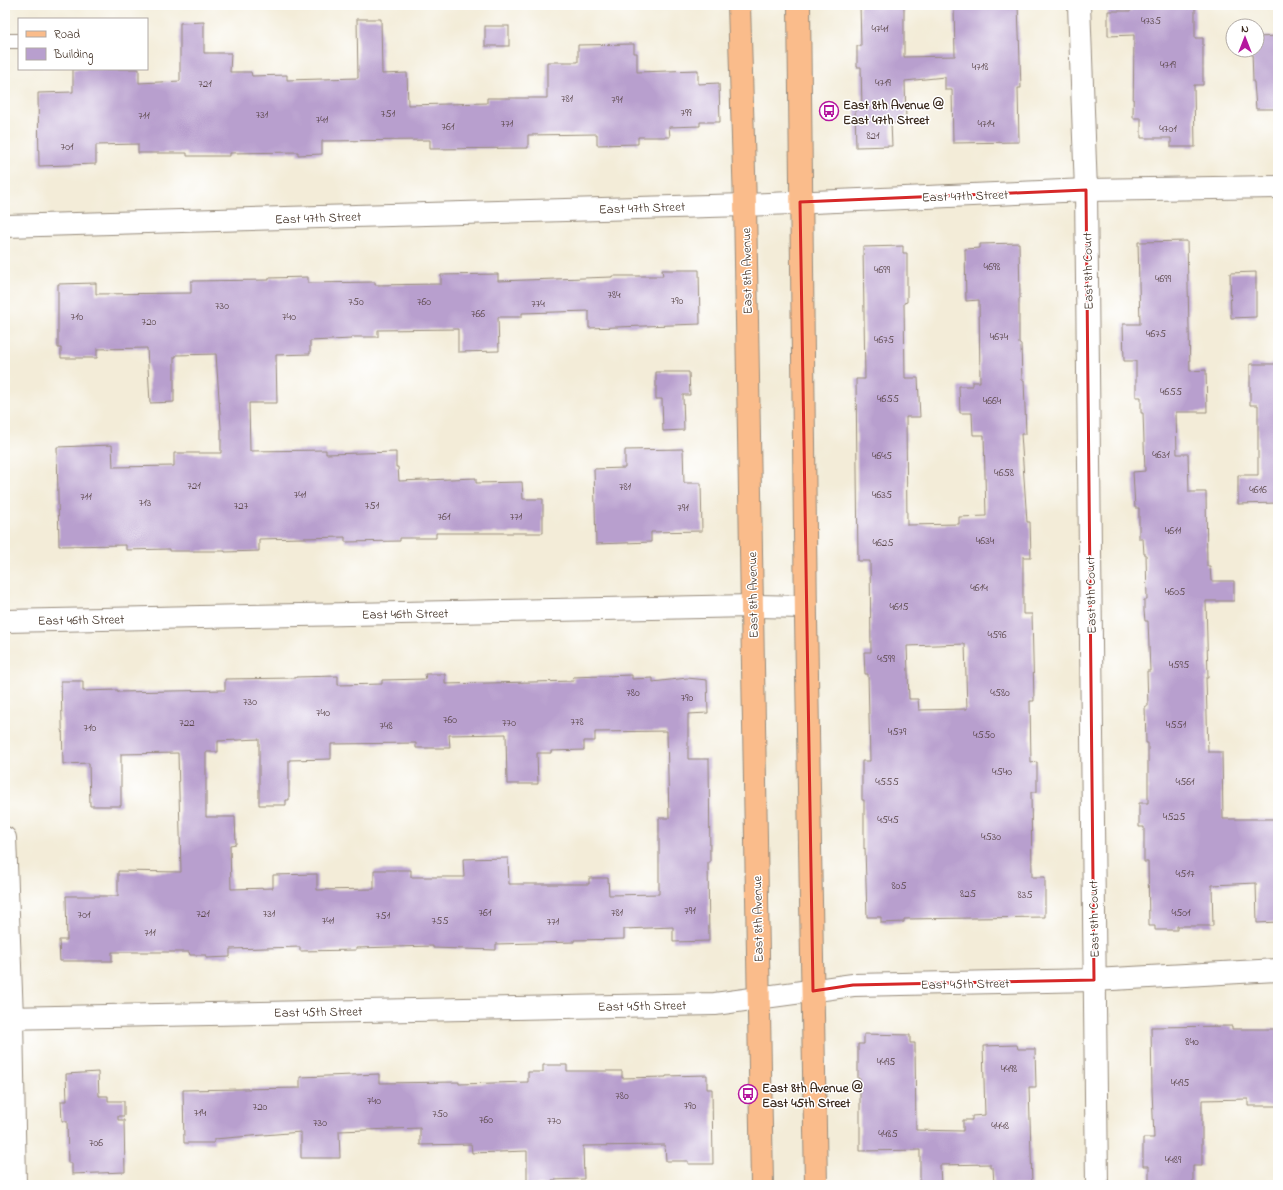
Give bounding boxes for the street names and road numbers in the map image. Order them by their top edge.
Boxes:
street label: East 47th Street [922,185,1009,208]
street label: East 47th Street [599,197,686,220]
street label: East 47th Street [275,207,362,230]
street label: East 8th Avenue [737,227,758,314]
street label: East 8th Court [1078,231,1099,310]
street label: East 8th Avenue [743,551,764,638]
street label: East 8th Court [1081,555,1102,634]
street label: East 46th Street [361,604,449,625]
street label: East 46th Street [37,610,125,631]
street label: East 8th Avenue [748,875,769,962]
street label: East 8th Court [1084,879,1105,958]
street label: East 45th Street [921,974,1010,995]
street label: East 45th Street [598,996,687,1017]
street label: East 45th Street [274,1002,363,1023]

